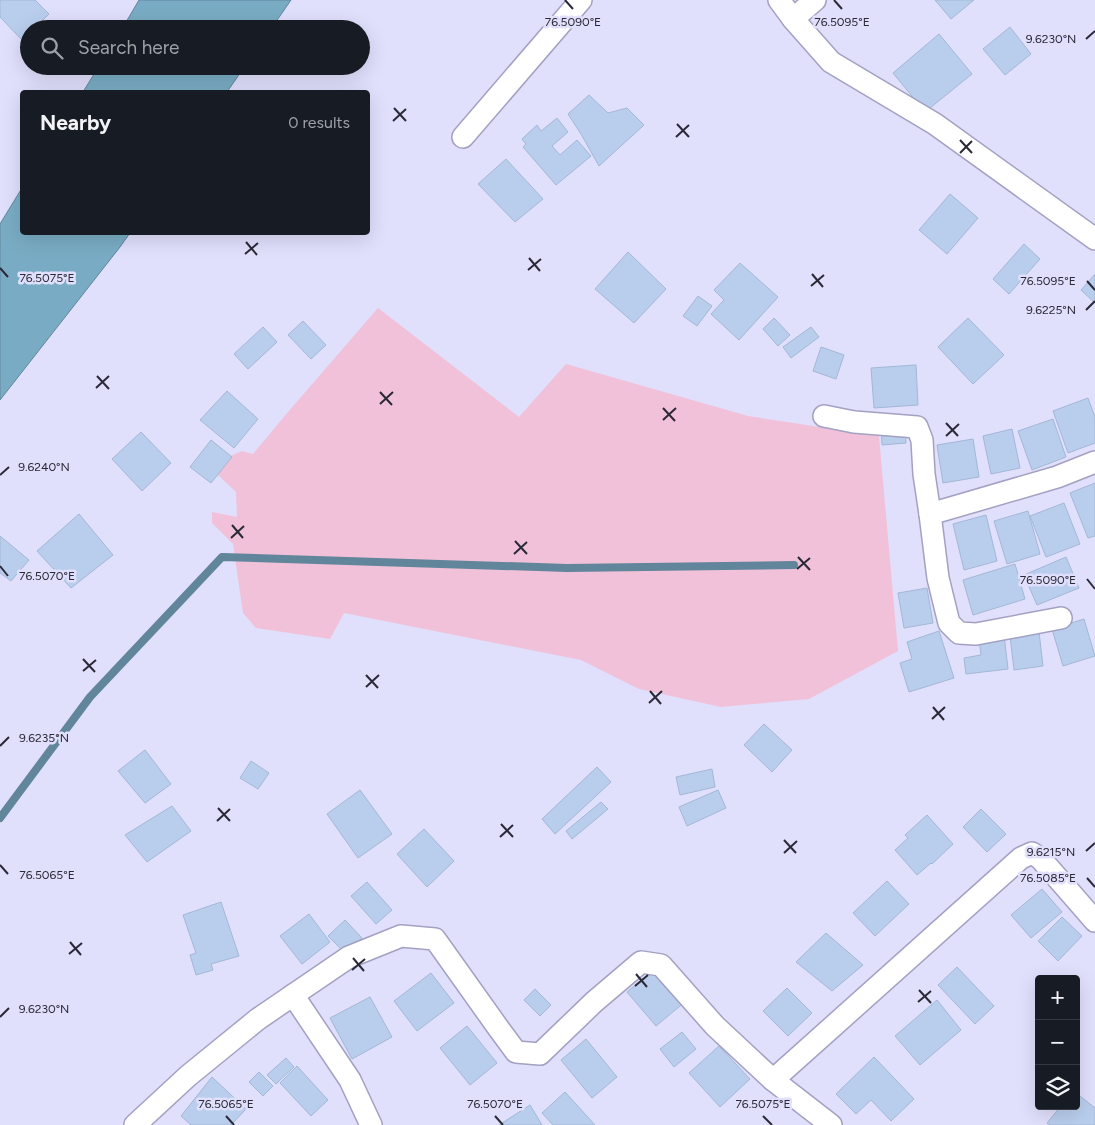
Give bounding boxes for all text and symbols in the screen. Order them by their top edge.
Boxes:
text: 76.5090°E [545,15,601,29]
text: 76.5095°E [814,15,870,29]
search box [20,20,370,75]
text: 9.6230°N [1026,32,1076,46]
icon: search [38,34,66,62]
text: Search here [78,36,180,59]
text: Nearby [40,110,111,135]
text: 0 results [288,113,350,132]
text: 76.5075°E [19,271,75,285]
text: 76.5095°E [1020,274,1076,288]
text: 9.6225°N [1026,303,1076,317]
text: 9.6240°N [18,460,70,474]
text: 76.5070°E [19,569,75,583]
text: 76.5090°E [1020,573,1076,587]
text: 9.6235°N [19,731,69,745]
text: 9.6215°N [1027,845,1075,859]
text: 76.5065°E [19,868,75,882]
text: 76.5085°E [1020,871,1076,885]
map controls [1035,975,1080,1110]
button: + [1035,975,1080,1020]
text: 9.6230°N [19,1002,69,1016]
button: − [1035,1020,1080,1065]
button: layers [1035,1065,1080,1110]
text: 76.5065°E [198,1097,254,1111]
text: 76.5070°E [467,1097,523,1111]
text: 76.5075°E [735,1097,791,1111]

